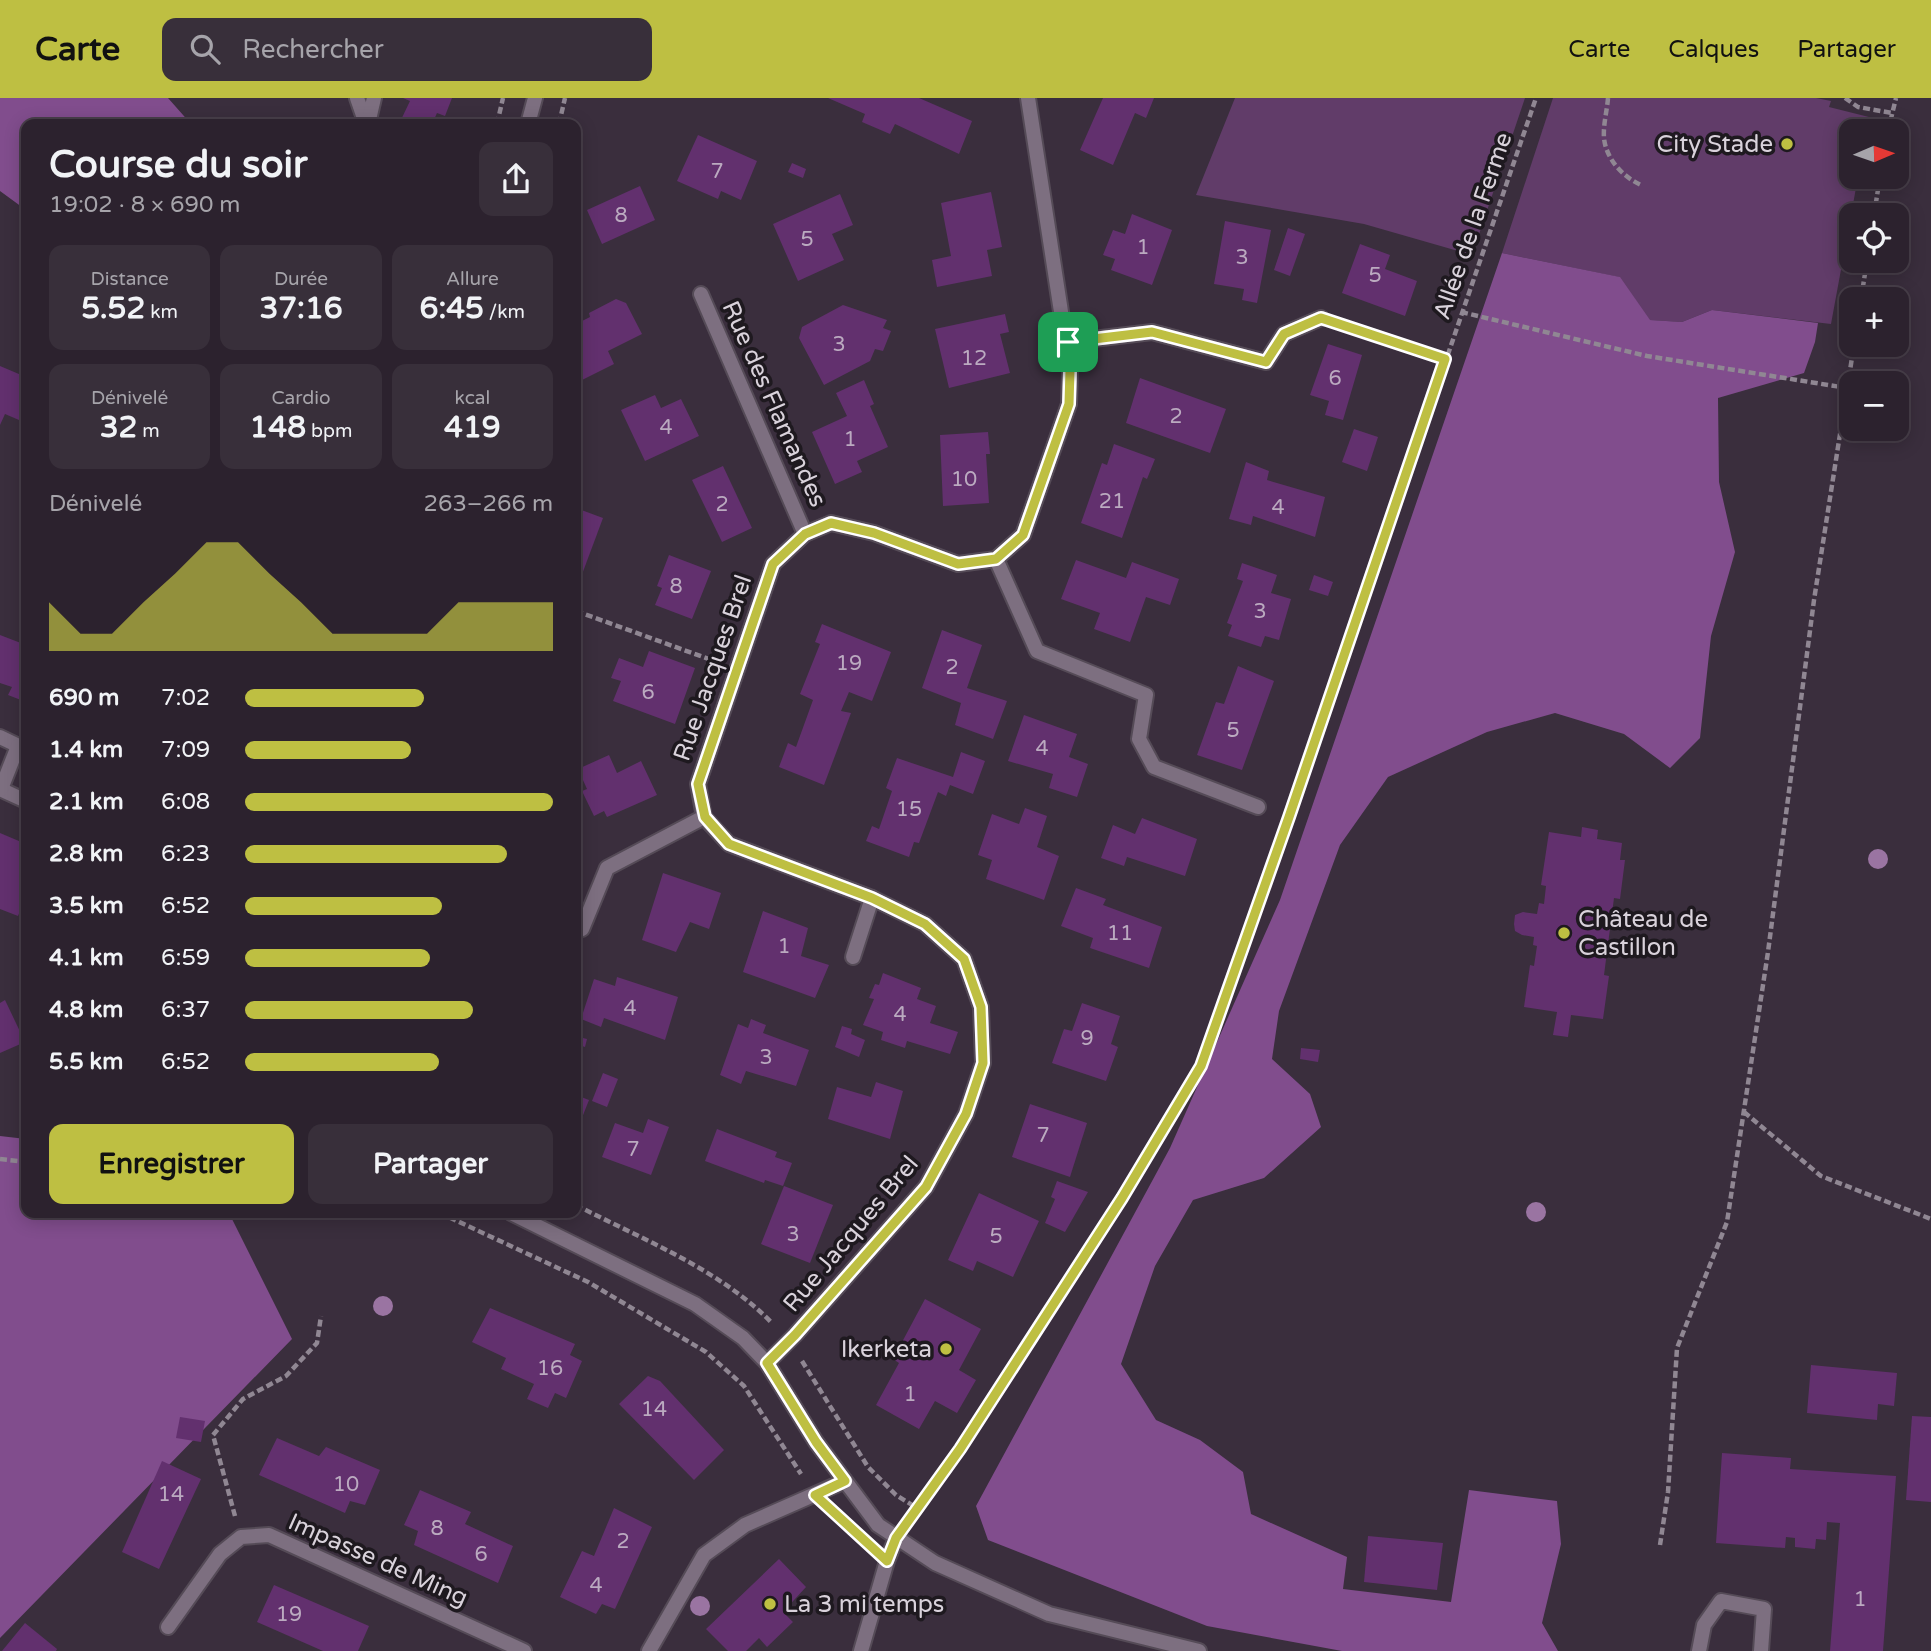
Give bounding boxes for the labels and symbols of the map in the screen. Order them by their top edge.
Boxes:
north arrow [1839,119,1909,189]
street label: Allée de la Ferme [1427,129,1519,323]
place label: City Stade [1657,130,1773,159]
marker: City Stade [1779,136,1795,152]
house number: 7 [710,159,724,184]
house number: 8 [614,203,628,228]
house number: 5 [800,227,814,252]
house number: 1 [1136,235,1150,260]
house number: 3 [1235,245,1249,270]
house number: 5 [1368,263,1382,288]
street label: Rue des Flamandes [716,297,832,511]
pin [1038,312,1098,372]
house number: 3 [832,332,846,357]
house number: 12 [961,346,987,371]
house number: 6 [1328,366,1342,391]
house number: 2 [1169,404,1183,429]
house number: 4 [659,415,673,440]
house number: 1 [843,427,857,452]
house number: 10 [951,467,977,492]
house number: 21 [1099,489,1125,514]
house number: 2 [715,492,729,517]
house number: 4 [1271,495,1285,520]
street label: Rue Jacques Brel [668,571,758,765]
house number: 8 [669,574,683,599]
house number: 3 [1253,599,1267,624]
house number: 19 [836,651,862,676]
house number: 2 [945,655,959,680]
house number: 6 [641,680,655,705]
house number: 5 [1226,718,1240,743]
house number: 4 [1035,736,1049,761]
house number: 15 [896,797,922,822]
place label: Château de Castillon [1578,905,1708,962]
house number: 11 [1107,921,1133,946]
marker: Château de Castillon [1556,925,1572,941]
house number: 1 [777,934,791,959]
house number: 4 [623,996,637,1021]
house number: 4 [893,1002,907,1027]
house number: 9 [1080,1026,1094,1051]
house number: 3 [759,1045,773,1070]
house number: 7 [1036,1123,1050,1148]
house number: 7 [626,1137,640,1162]
street label: Rue Jacques Brel [777,1150,925,1318]
house number: 3 [786,1222,800,1247]
house number: 5 [989,1224,1003,1249]
place label: Ikerketa [841,1335,932,1364]
marker: Ikerketa [938,1341,954,1357]
house number: 16 [537,1356,563,1381]
house number: 1 [903,1382,917,1407]
house number: 14 [641,1397,667,1422]
house number: 10 [333,1472,359,1497]
house number: 14 [158,1482,184,1507]
street label: Impasse de Ming [284,1507,472,1613]
house number: 8 [430,1516,444,1541]
house number: 2 [616,1529,630,1554]
house number: 6 [474,1542,488,1567]
house number: 4 [589,1573,603,1598]
house number: 1 [1853,1587,1867,1612]
place label: La 3 mi temps [784,1590,944,1619]
marker: La 3 mi temps [762,1596,778,1612]
house number: 19 [276,1602,302,1627]

